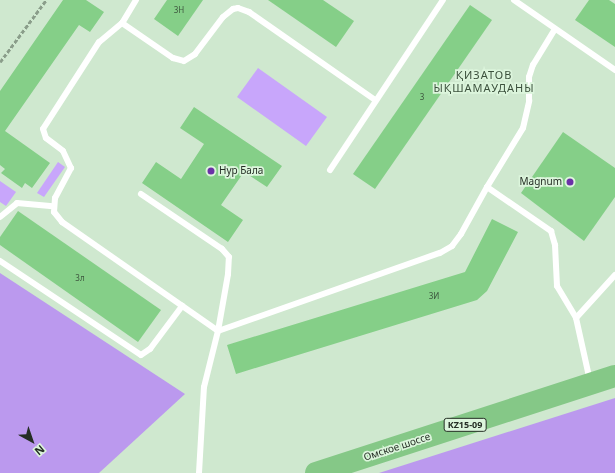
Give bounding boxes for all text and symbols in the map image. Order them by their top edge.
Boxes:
house number: 3Н [174,5,184,15]
district label: ҚИЗАТОВ ЫҚШАМАУДАНЫ [433,69,535,95]
house number: 3 [420,92,424,102]
place label: Нур Бала [219,165,263,177]
marker: Нур Бала [206,166,216,176]
place label: Magnum [519,176,562,188]
marker: Magnum [565,177,575,187]
house number: 3л [75,273,85,283]
house number: 3И [429,291,439,301]
road number: KZ15-09 [443,418,487,432]
north arrow [12,421,52,461]
street label: Омское шоссе [362,431,432,463]
text: N [32,442,48,459]

